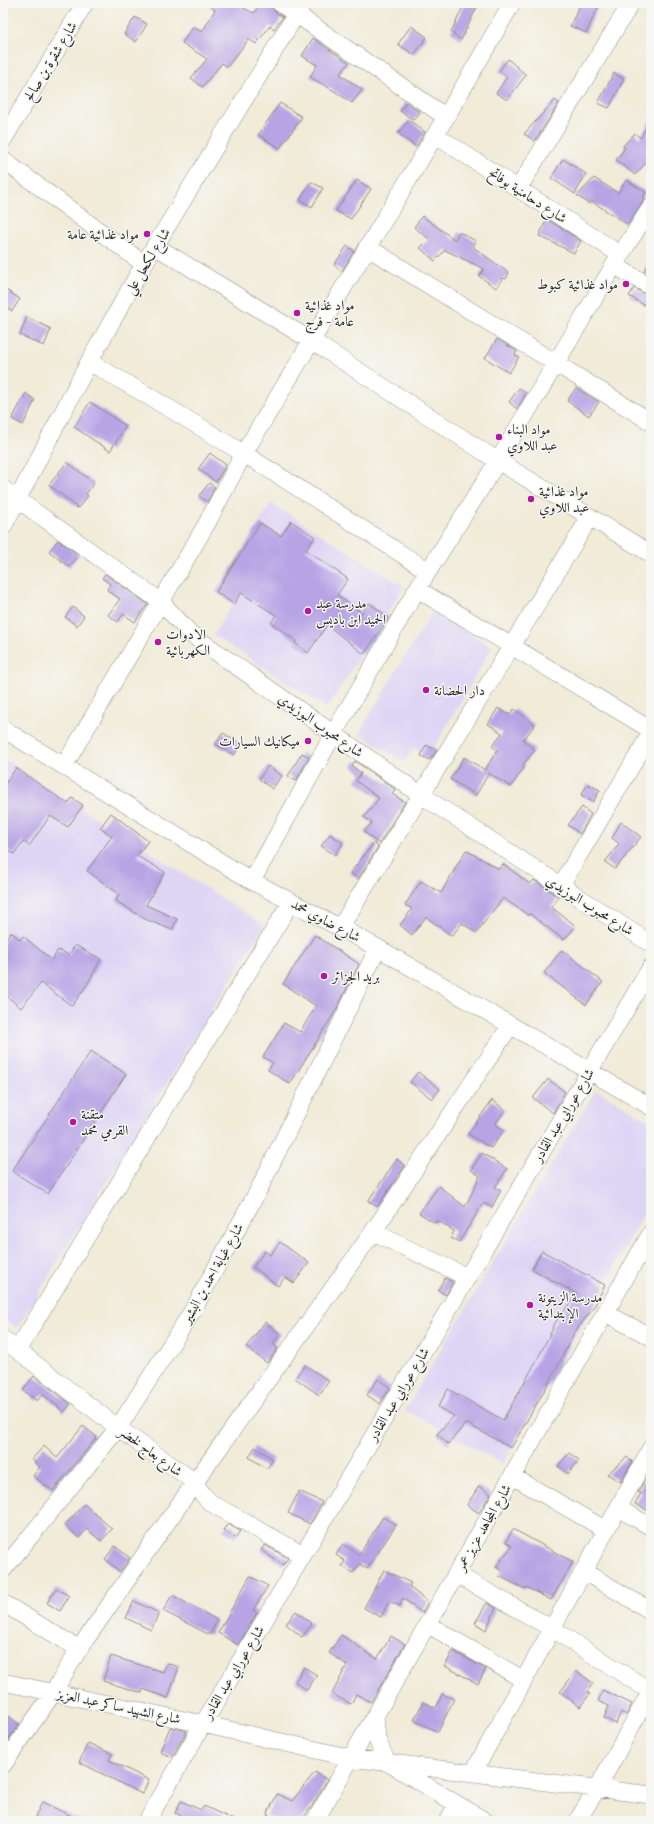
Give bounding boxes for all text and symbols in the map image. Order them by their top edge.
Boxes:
street label: شارع شقرة بن صالح [20,19,84,106]
street label: شارع دحامنية بوفاتح [483,164,570,230]
street label: شارع لكحل علي [121,225,177,300]
place label: مواد غذائية عامة [67,226,139,244]
marker: مواد غذائية عامة [142,229,152,239]
place label: مواد غذائية كبوط [537,276,618,294]
marker: مواد غذائية كبوط [621,279,631,289]
place label: مواد غذائية عامة - فرج [305,297,354,334]
marker: مواد غذائية عامة - فرج [292,308,302,318]
place label: مواد البناء عبد اللاوي [507,421,557,457]
marker: مواد البناء عبد اللاوي [494,432,504,442]
place label: مواد غذائية عبد اللاوي [539,483,589,519]
marker: مواد غذائية عبد اللاوي [526,494,536,504]
place label: مدرسة عبد الحميد ابن باديس [316,595,386,629]
marker: مدرسة عبد الحميد ابن باديس [303,606,313,616]
place label: الادوات الكهربائية [166,626,210,660]
marker: الادوات الكهربائية [153,637,163,647]
place label: دار الحضانة [434,682,485,700]
marker: دار الحضانة [421,685,431,695]
street label: شارع محبوب البوزيدي [273,690,367,764]
place label: ميكانيك السيارات [219,733,300,751]
marker: ميكانيك السيارات [303,736,313,746]
street label: شارع محبوب البوزيدي [541,872,637,942]
street label: شارع ضاوي محمد [287,895,363,948]
place label: بريد الجزائر [330,968,380,986]
marker: بريد الجزائر [319,971,329,981]
street label: شارع عورابي عبد القادر [528,1065,601,1168]
place label: متقنة القرمي محمد [81,1106,128,1142]
marker: متقنة القرمي محمد [68,1117,78,1127]
street label: شارع غيابة احمد بن البشير [177,1220,250,1330]
place label: مدرسة الزيتونة الإبتدائية [538,1289,602,1324]
marker: مدرسة الزيتونة الإبتدائية [525,1300,535,1310]
street label: شارع عورابي عبد القادر [363,1344,436,1447]
street label: شارع بعاج لخضر [112,1422,186,1483]
street label: شارع المجاهد عزيز عمر [451,1481,518,1577]
street label: شارع عورابي عبد القادر [198,1622,271,1725]
street label: شارع الشهيد ساكر عبد العزيز [53,1685,182,1731]

